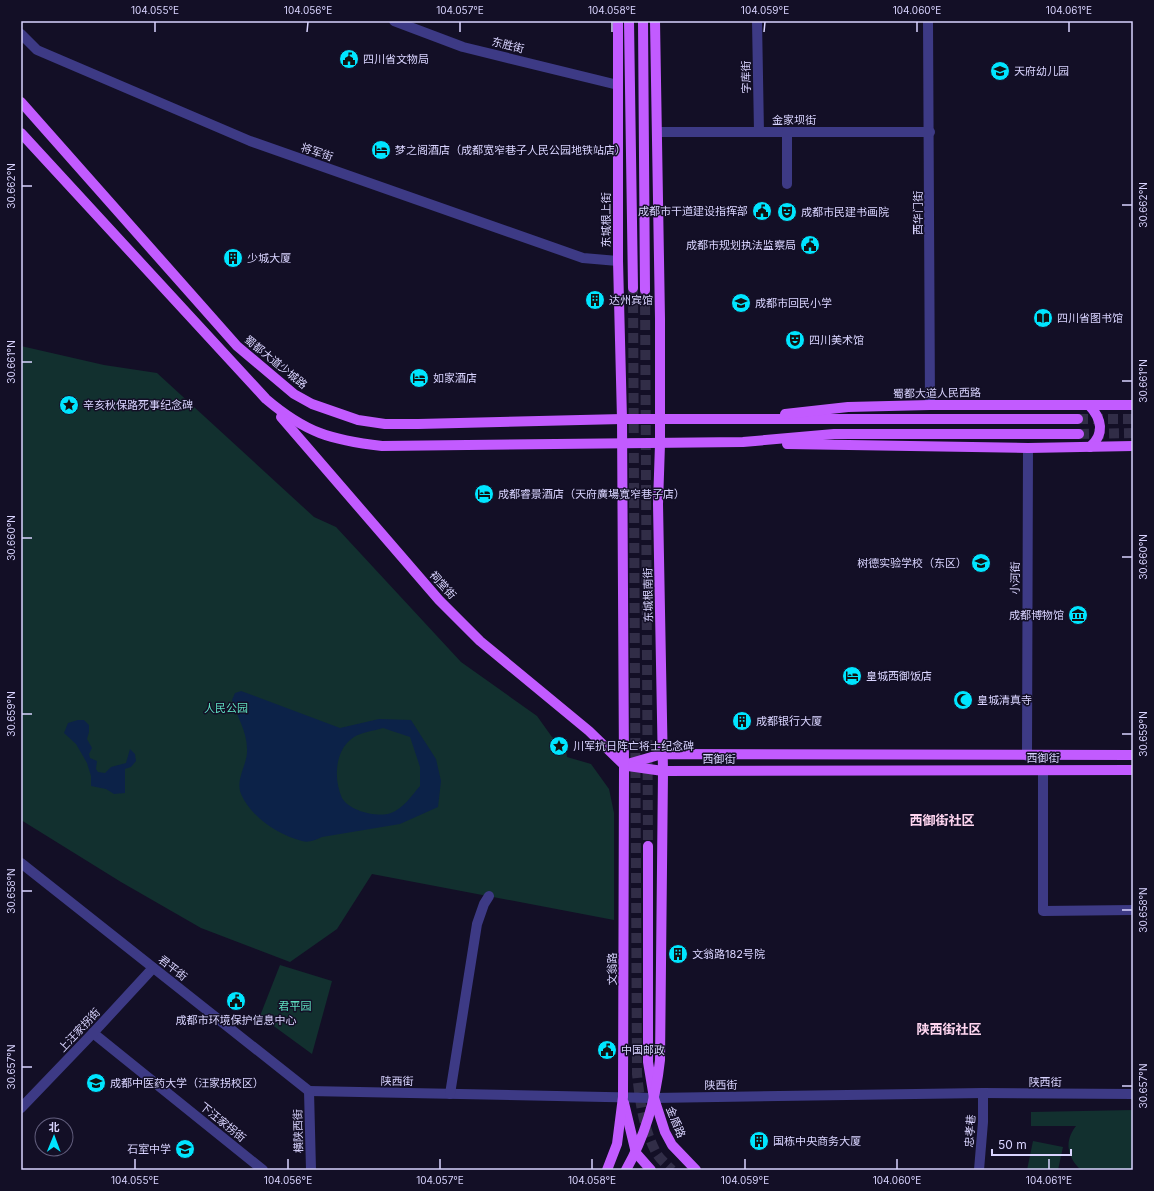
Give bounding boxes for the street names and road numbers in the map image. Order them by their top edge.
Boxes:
street label: 东胜街 [490,34,526,56]
street label: 字库街 [739,60,753,94]
street label: 金家坝街 [772,113,816,127]
street label: 将军街 [299,140,335,164]
street label: 西华门街 [911,191,925,235]
street label: 东城根上街 [599,193,613,248]
street label: 蜀都大道少城路 [242,332,310,392]
street label: 蜀都大道人民西路 [893,385,981,401]
street label: 小河街 [1008,561,1022,595]
street label: 东城根南街 [641,567,655,623]
street label: 祠堂街 [427,568,459,602]
street label: 西御街 [1027,751,1060,765]
street label: 西御街 [703,752,736,766]
street label: 君平街 [156,952,190,984]
street label: 文翁路 [605,953,619,986]
street label: 上汪家拐街 [55,1005,103,1055]
street label: 陕西街 [380,1074,414,1088]
street label: 陕西街 [1029,1075,1062,1089]
street label: 陕西街 [704,1078,738,1092]
street label: 下汪家拐街 [197,1099,249,1145]
street label: 金盾路 [663,1104,689,1140]
street label: 横陕西街 [291,1109,305,1153]
street label: 忠孝巷 [962,1114,978,1148]

